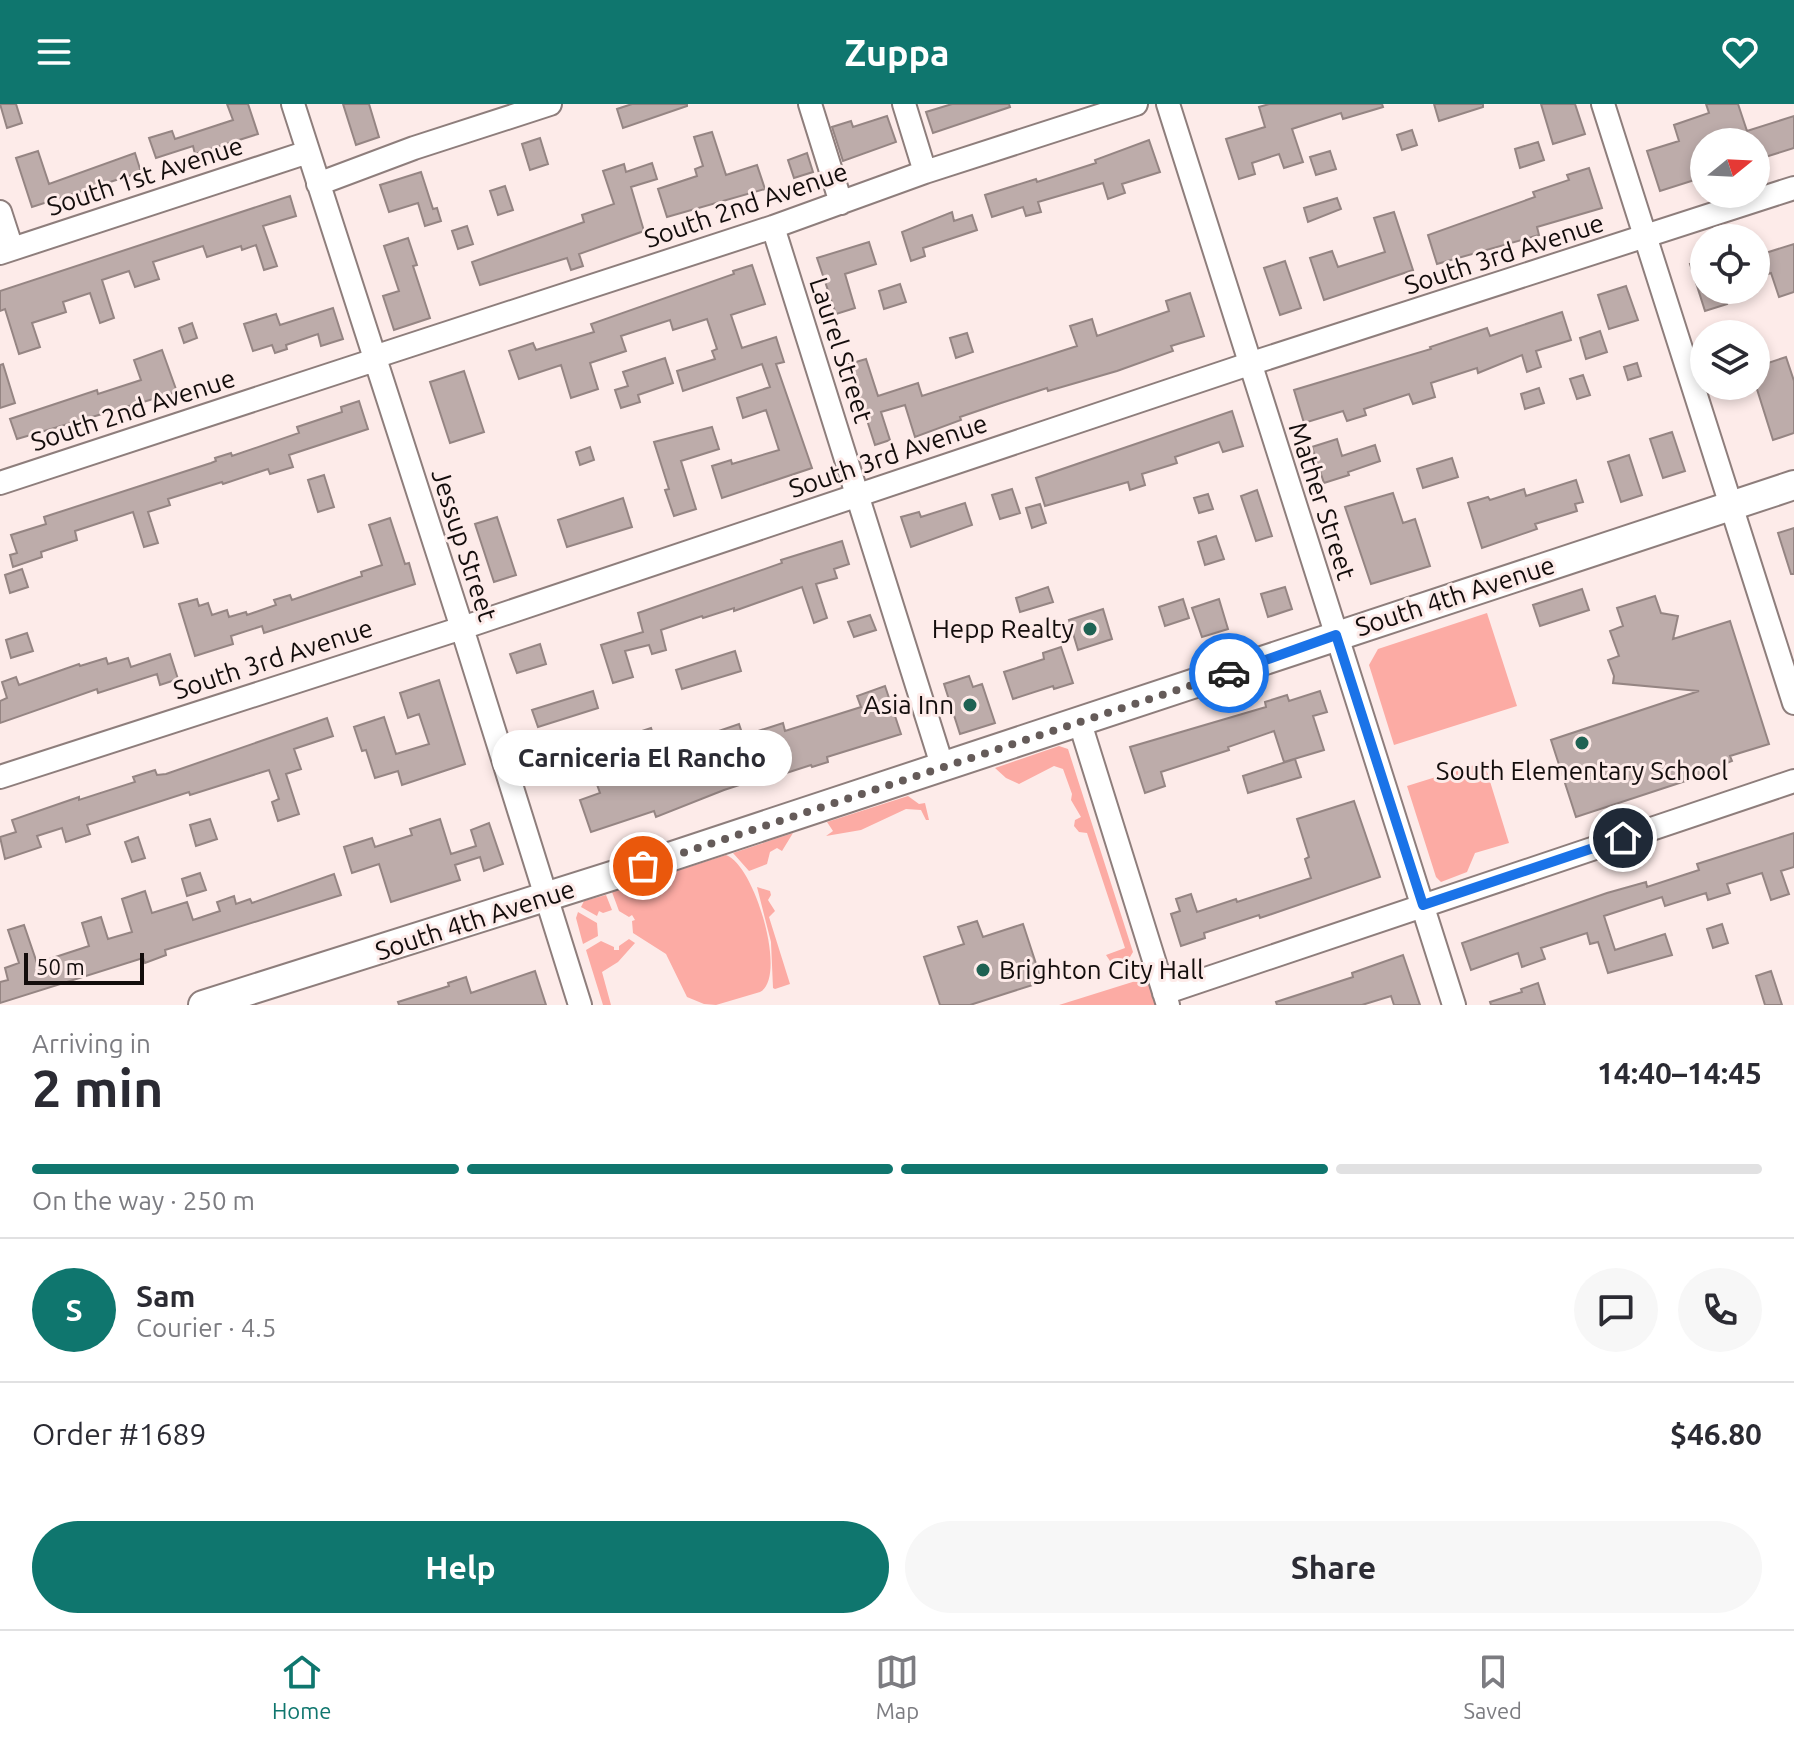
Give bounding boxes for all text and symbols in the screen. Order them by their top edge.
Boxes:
icon: menu [32,30,76,74]
icon: heart [1718,30,1762,74]
text: Zuppa [844,32,950,73]
north arrow [1690,128,1770,208]
map controls [1690,128,1770,400]
street label: South 1st Avenue [43,130,247,221]
street label: South 2nd Avenue [640,156,851,253]
street label: South 3rd Avenue [1400,208,1607,299]
button: locate [1690,224,1770,304]
street label: Laurel Street [804,274,879,426]
button: layers [1690,320,1770,400]
street label: South 2nd Avenue [27,363,239,456]
street label: South 3rd Avenue [785,408,991,503]
street label: Mather Street [1283,418,1362,583]
street label: Jessup Street [426,465,503,625]
street label: South 4th Avenue [1351,550,1558,641]
street label: South 3rd Avenue [169,613,376,704]
place label: Hepp Realty [932,614,1074,643]
marker: Hepp Realty [1081,620,1099,638]
courier [1189,633,1269,713]
icon: car [1207,651,1251,695]
place label: Asia Inn [863,690,954,719]
marker: Asia Inn [961,696,979,714]
callout: Carniceria El Rancho [493,730,793,786]
marker: South Elementary School [1573,734,1591,752]
text: Carniceria El Rancho [518,743,766,772]
place label: South Elementary School [1436,756,1728,785]
pin [1589,804,1657,872]
icon: home [1601,816,1645,860]
pin [609,832,677,900]
icon: bag [621,844,665,888]
street label: South 4th Avenue [371,874,578,965]
scale bar [24,949,144,985]
text: 50 m [36,954,85,979]
place label: Brighton City Hall [999,955,1204,984]
marker: Brighton City Hall [974,961,992,979]
text: Arriving in [32,1029,151,1058]
text: 14:40–14:45 [1597,1056,1762,1090]
text: 2 min [32,1059,163,1117]
text: On the way · 250 m [32,1186,255,1215]
button: chat [1574,1268,1658,1352]
button: phone [1678,1268,1762,1352]
text: Sam [136,1279,195,1313]
text: S [65,1293,83,1327]
text: Courier · 4.5 [136,1313,276,1342]
text: Order #1689 [32,1417,206,1451]
text: $46.80 [1670,1417,1762,1451]
button: Help [32,1521,889,1613]
button: Share [905,1521,1762,1613]
tab: Home [272,1650,331,1723]
tab: Map [875,1650,919,1723]
tab: Saved [1463,1650,1522,1723]

